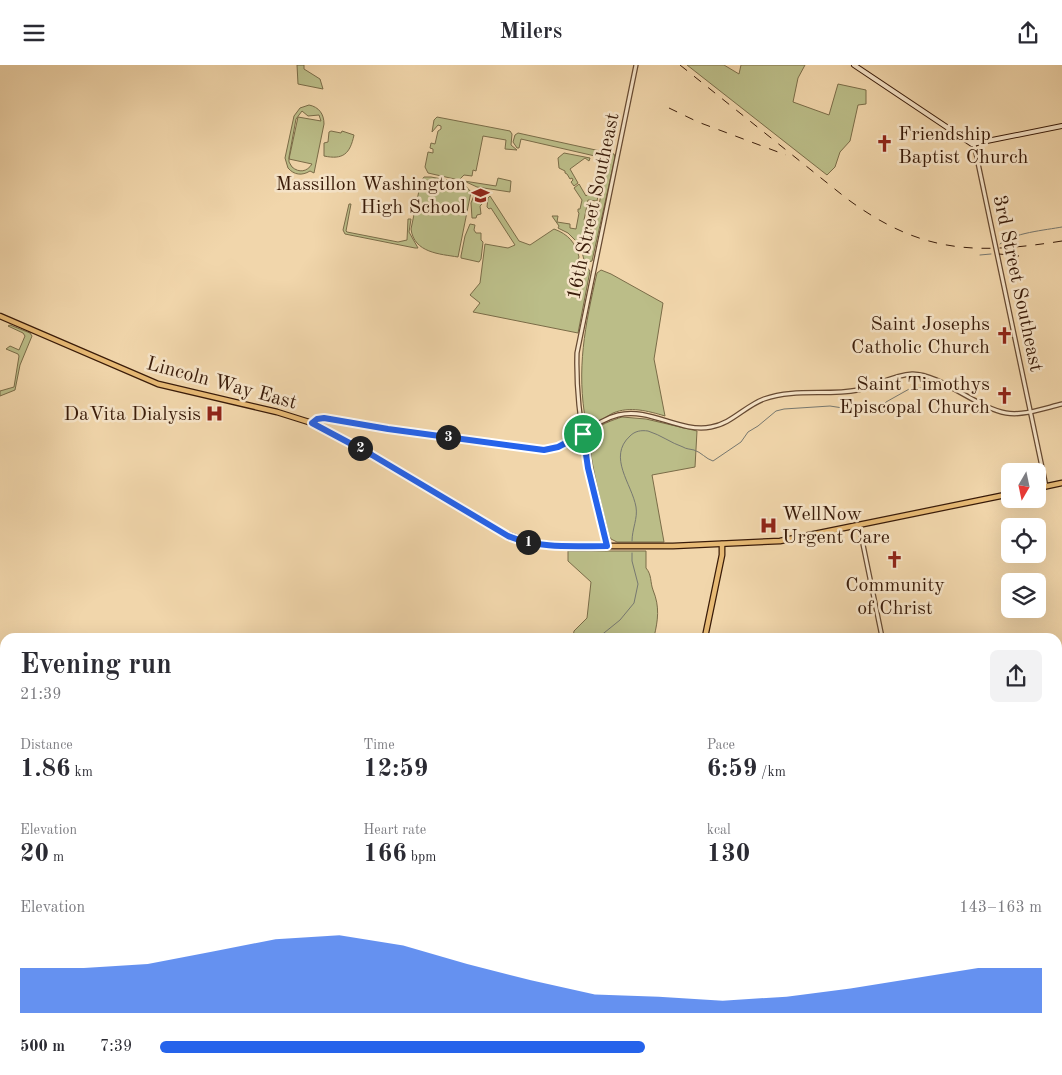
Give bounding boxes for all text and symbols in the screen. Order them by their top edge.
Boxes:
icon: menu [20,19,48,47]
icon: share [1014,19,1042,47]
text: Milers [500,21,562,43]
street label: 16th Street Southeast [564,111,624,302]
place label: Friendship Baptist Church [898,125,1029,168]
church icon: Friendship Baptist Church [874,134,894,154]
place label: Massillon Washington High School [276,175,466,218]
school or university icon: Massillon Washington High School [470,185,490,205]
street label: 3rd Street Southeast [989,193,1046,374]
place label: Saint Josephs Catholic Church [851,315,990,358]
church icon: Saint Josephs Catholic Church [994,325,1014,345]
street label: Lincoln Way East [144,354,299,414]
place label: Saint Timothys Episcopal Church [839,375,990,418]
church icon: Saint Timothys Episcopal Church [994,385,1014,405]
hospital icon: DaVita Dialysis [205,403,225,423]
place label: DaVita Dialysis [63,405,201,425]
pin [562,413,604,455]
icon: arrive [569,420,597,448]
pin: 3 [436,425,460,449]
text: 3 [444,430,453,444]
pin: 2 [348,435,372,461]
text: 2 [356,441,365,455]
north arrow [1001,463,1046,507]
map controls [1001,463,1046,618]
place label: WellNow Urgent Care [782,505,890,548]
hospital icon: WellNow Urgent Care [758,515,778,535]
button: locate [1001,518,1046,563]
pin: 1 [516,529,540,555]
text: 1 [524,535,533,549]
church icon: Community of Christ [885,550,905,570]
button: layers [1001,573,1046,618]
place label: Community of Christ [845,576,945,619]
button: share [990,650,1042,702]
text: Evening run [20,652,172,680]
text: 21:39 [20,687,62,703]
text: Distance [20,738,73,752]
text: Time [363,738,395,752]
text: Pace [707,738,735,752]
text: 1.86 [20,757,71,782]
text: 12:59 [363,757,428,782]
text: 6:59 [707,757,757,782]
text: km [71,765,93,779]
text: /km [757,765,786,779]
text: Elevation [20,823,77,837]
text: Heart rate [363,823,426,837]
text: kcal [707,823,731,837]
text: 20 [20,842,49,867]
text: 166 [363,842,407,867]
text: 130 [707,842,750,867]
text: m [49,850,64,864]
text: bpm [407,850,436,864]
text: Elevation [20,900,85,916]
text: 143–163 m [959,900,1042,916]
text: 500 m [20,1039,65,1055]
text: 7:39 [100,1039,132,1055]

